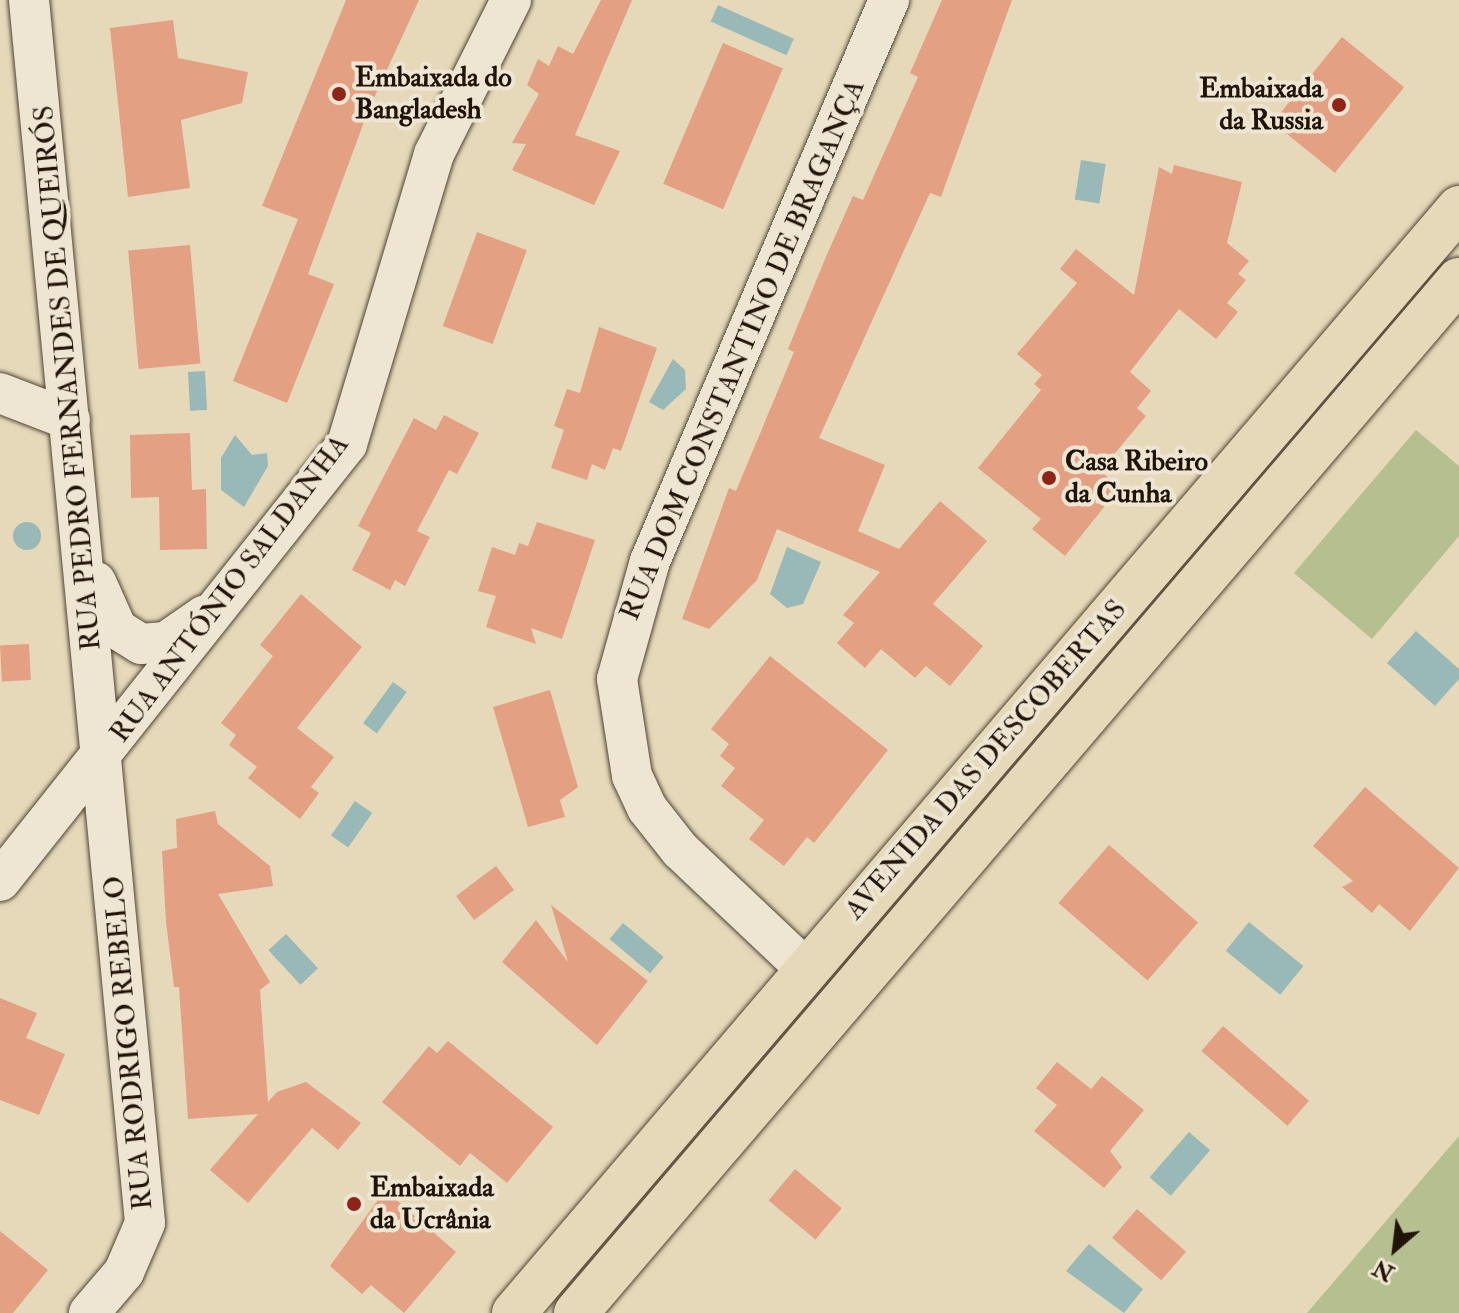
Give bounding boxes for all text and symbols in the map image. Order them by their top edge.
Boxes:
place label: Embaixada do Bangladesh [355,61,512,127]
place label: Embaixada da Russia [1199,72,1323,138]
street label: RUA DOM CONSTANTINO DE BRAGANÇA [613,74,873,626]
marker: Embaixada do Bangladesh [330,85,348,103]
marker: Embaixada da Russia [1330,96,1348,114]
street label: RUA PEDRO FERNANDES DE QUEIRÓS [27,104,109,652]
street label: RUA ANTÓNIO SALDANHA [103,429,357,749]
place label: Casa Ribeiro da Cunha [1065,445,1208,511]
marker: Casa Ribeiro da Cunha [1040,469,1058,487]
street label: AVENIDA DAS DESCOBERTAS [838,593,1134,927]
street label: RUA RODRIGO REBELO [98,875,160,1211]
place label: Embaixada da Ucrânia [370,1171,494,1237]
marker: Embaixada da Ucrânia [345,1195,363,1213]
north arrow [1355,1209,1435,1289]
text: N [1368,1253,1399,1287]

